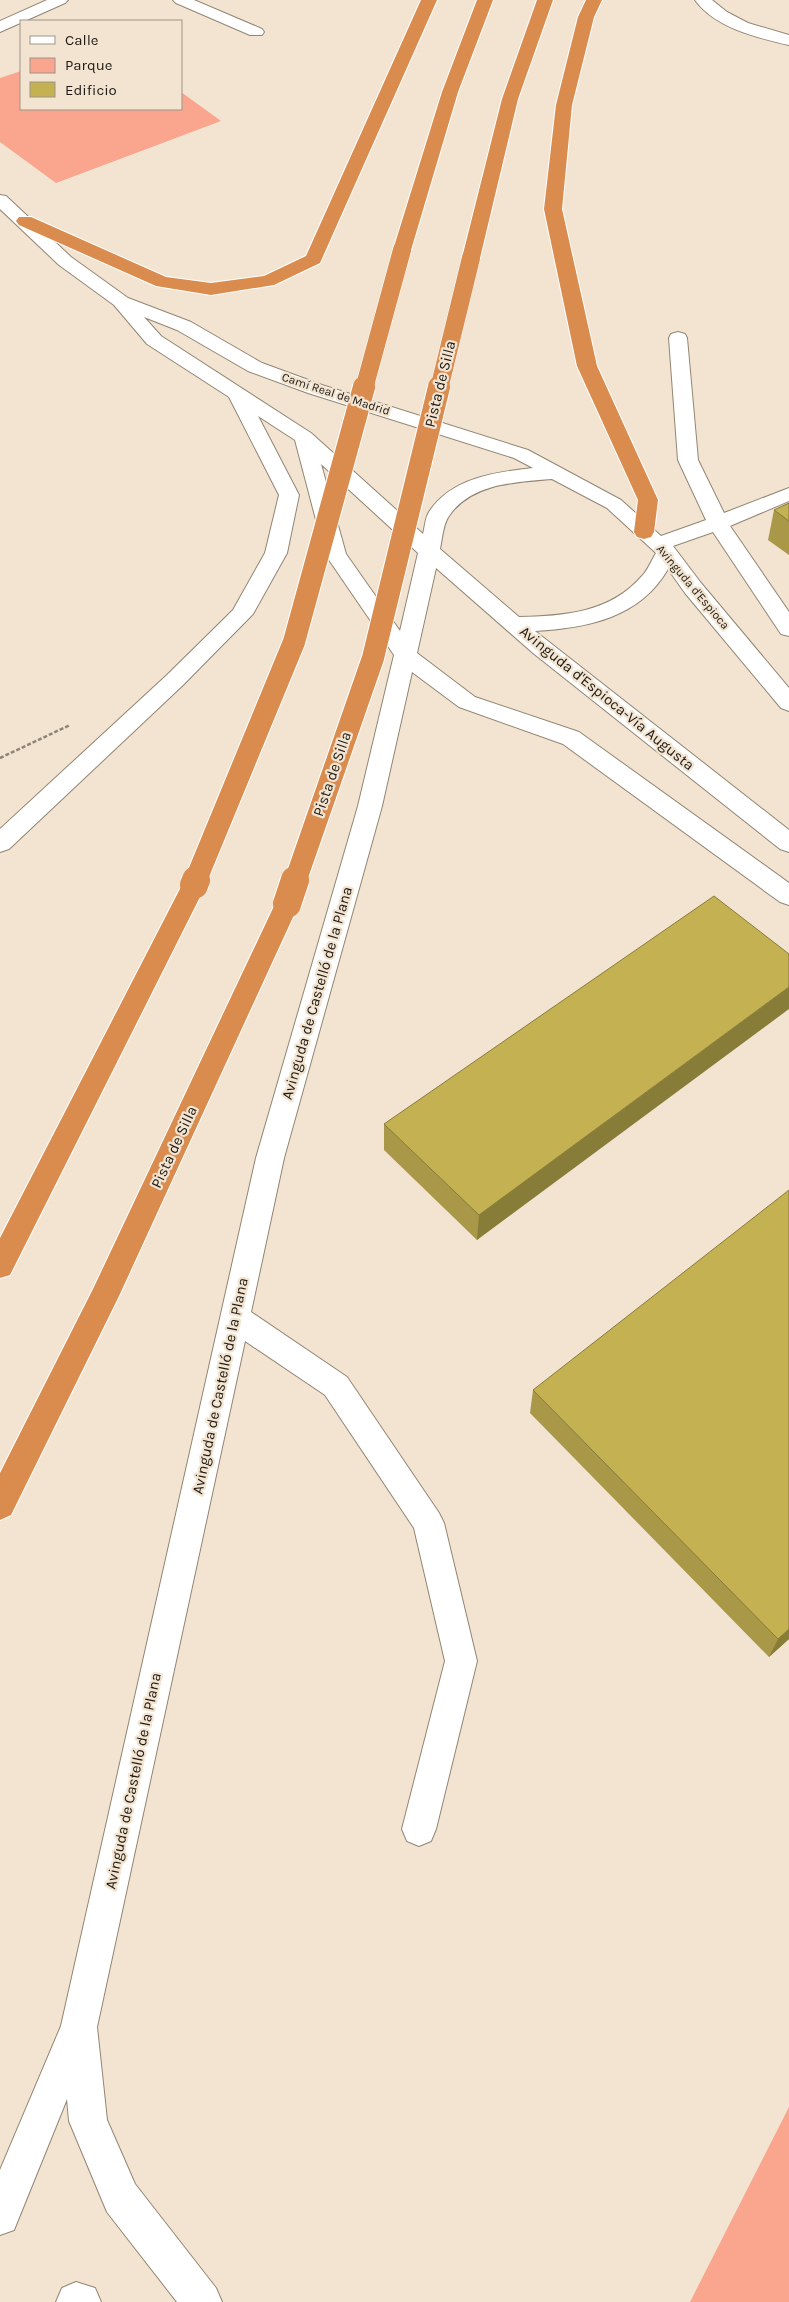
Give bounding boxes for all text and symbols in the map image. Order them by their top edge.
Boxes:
legend [20,20,182,110]
text: Calle [65,31,99,49]
text: Parque [65,56,113,74]
text: Edificio [65,81,117,99]
street label: Pista de Silla [421,339,459,429]
street label: Camí Real de Madrid [280,370,392,418]
street label: Avinguda d'Espioca [654,542,732,632]
street label: Avinguda d'Espioca-Vía Augusta [516,622,698,774]
street label: Pista de Silla [309,729,355,819]
street label: Avinguda de Castelló de la Plana [278,884,356,1102]
street label: Pista de Silla [147,1103,201,1191]
street label: Avinguda de Castelló de la Plana [188,1276,252,1496]
street label: Avinguda de Castelló de la Plana [101,1671,165,1891]

